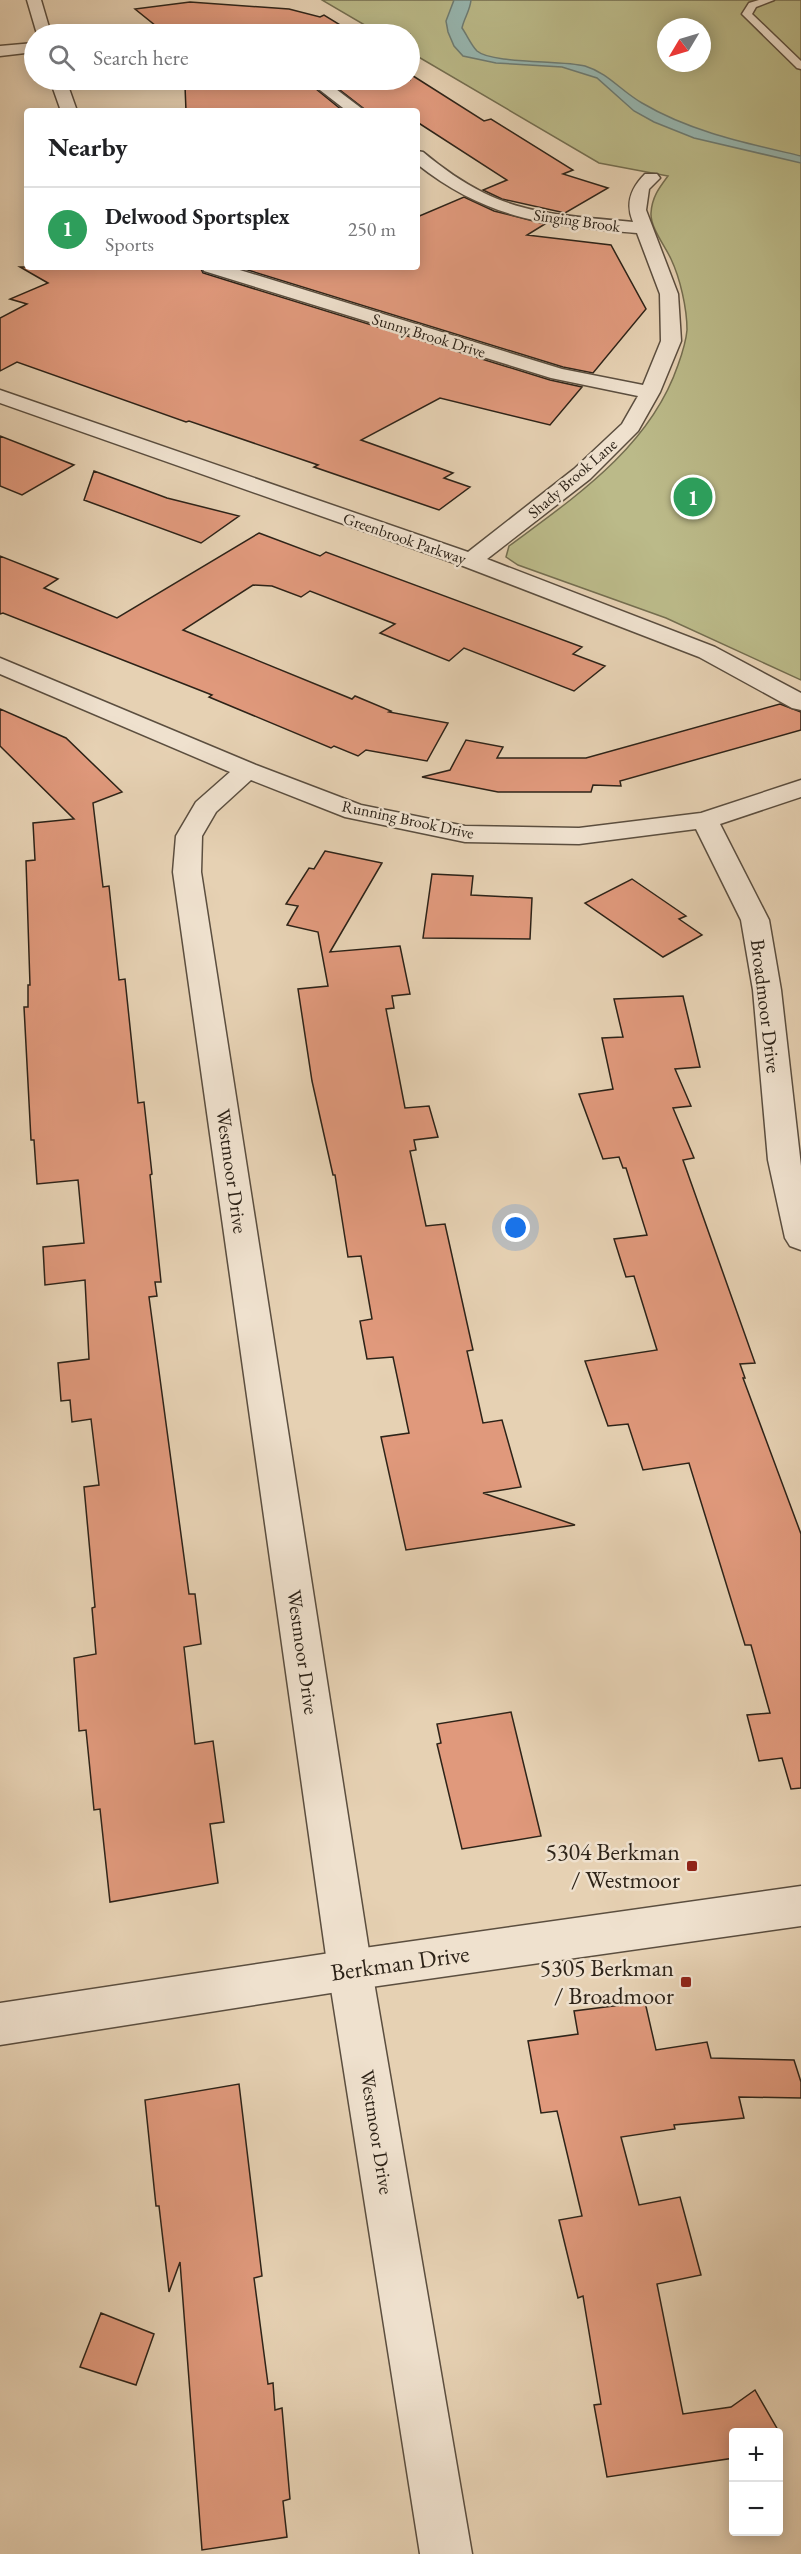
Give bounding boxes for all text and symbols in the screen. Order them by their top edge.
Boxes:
north arrow [657,18,711,72]
search box [24,24,420,90]
icon: search [45,41,78,74]
text: Search here [93,43,188,72]
text: Nearby [48,130,128,164]
text: Delwood Sportsplex [105,202,290,231]
street label: Singing Brook [532,204,622,237]
text: 1 [62,216,73,242]
text: 250 m [348,216,396,242]
text: Sports [105,231,154,257]
street label: Sunny Brook Drive [370,308,488,363]
street label: Shady Brook Lane [523,434,621,523]
pin: 1 [674,474,712,520]
street label: Greenbrook Parkway [340,508,470,570]
street label: Running Brook Drive [340,795,476,844]
street label: Broadmoor Drive [745,938,787,1075]
street label: Westmoor Drive [210,1107,254,1235]
your location [501,1213,530,1242]
street label: Westmoor Drive [281,1588,325,1716]
place label: 5304 Berkman / Westmoor [545,1836,680,1895]
marker: 5304 Berkman / Westmoor [685,1859,699,1873]
street label: Berkman Drive [329,1937,471,1988]
place label: 5305 Berkman / Broadmoor [539,1952,674,2011]
marker: 5305 Berkman / Broadmoor [679,1975,693,1989]
street label: Westmoor Drive [354,2068,400,2196]
map controls [729,2428,783,2536]
button: + [729,2428,783,2482]
button: − [729,2482,783,2536]

